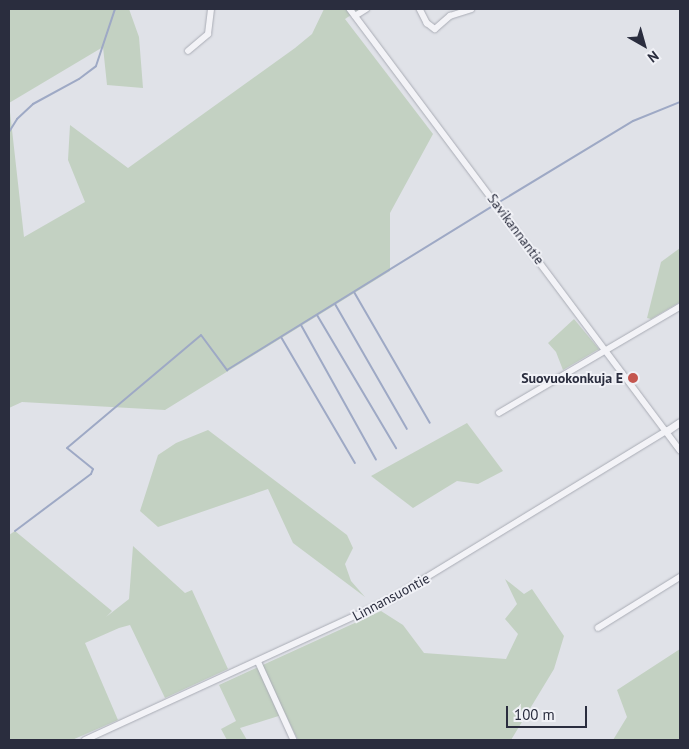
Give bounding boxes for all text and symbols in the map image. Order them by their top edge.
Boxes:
north arrow [619,20,669,70]
text: N [644,47,662,67]
street label: Savikannantie [484,190,548,268]
place label: Suovuokonkuja E [521,370,623,386]
marker: Suovuokonkuja E [627,372,639,384]
street label: Linnansuontie [349,570,433,624]
scale bar [509,696,590,728]
text: 100 m [514,705,555,724]

